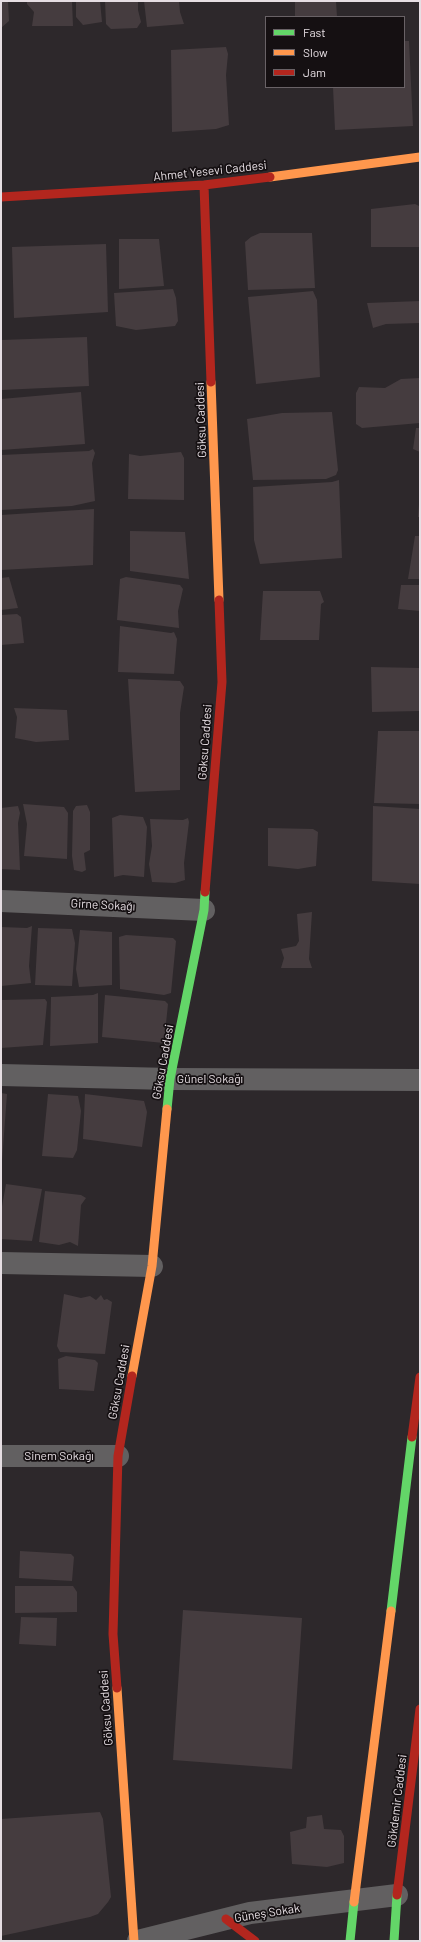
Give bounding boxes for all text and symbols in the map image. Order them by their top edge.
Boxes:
legend [265,16,405,88]
text: Fast [303,25,326,39]
text: Slow [303,45,328,59]
text: Jam [303,65,326,79]
street label: Ahmet Yesevi Caddesi [153,158,267,184]
street label: Göksu Caddesi [192,382,210,458]
street label: Göksu Caddesi [195,704,215,780]
street label: Girne Sokağı [70,896,136,914]
street label: Göksu Caddesi [149,1023,177,1101]
street label: Günel Sokağı [177,1072,243,1086]
street label: Göksu Caddesi [105,1343,133,1421]
street label: Sinem Sokağı [24,1449,94,1463]
street label: Göksu Caddesi [96,1670,116,1746]
street label: Gökdemir Caddesi [384,1754,410,1848]
street label: Güneş Sokak [233,1901,301,1925]

